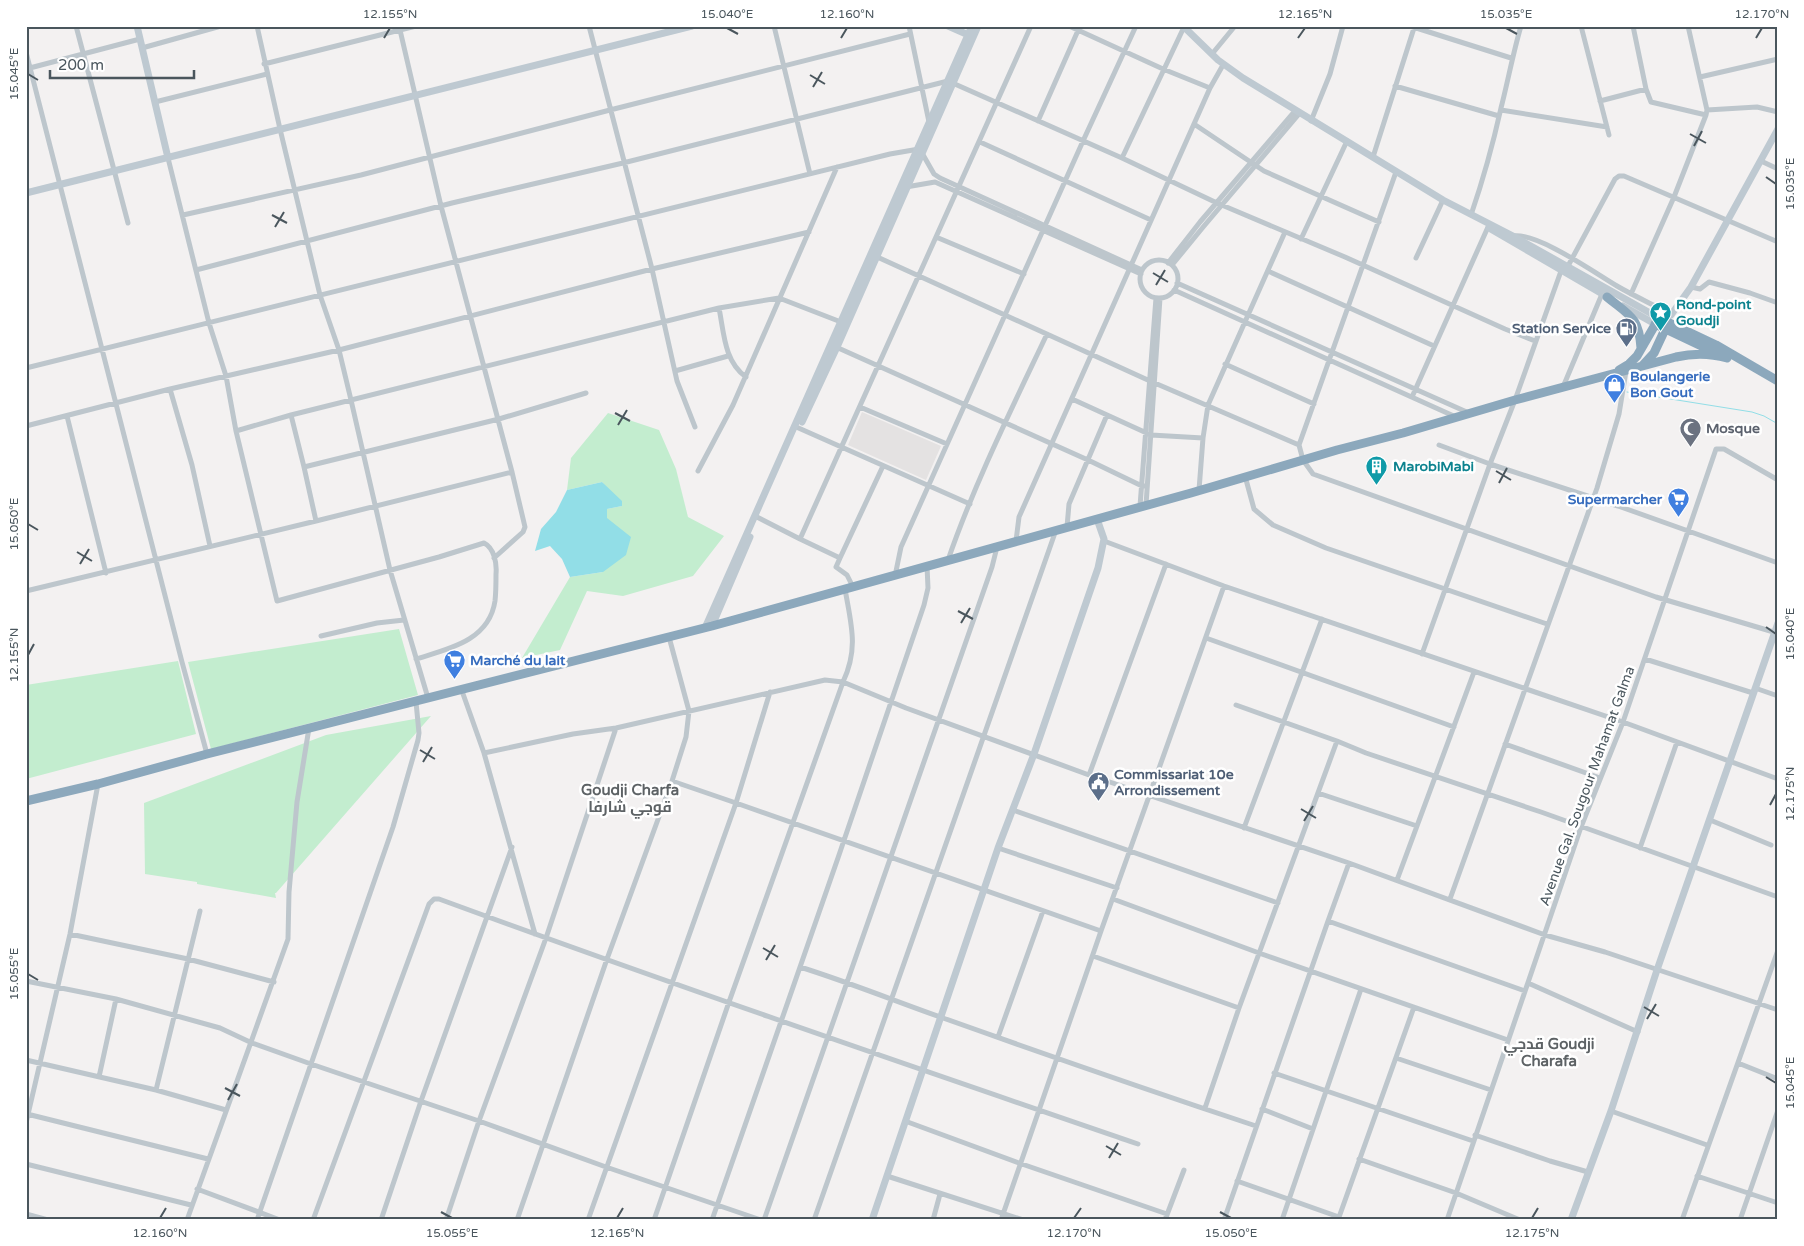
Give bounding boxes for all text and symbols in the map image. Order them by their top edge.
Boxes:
text: 12.155°N [363,7,417,21]
text: 15.040°E [701,7,754,21]
text: 12.160°N [820,7,874,21]
text: 12.165°N [1278,7,1332,21]
text: 15.035°E [1480,7,1533,21]
text: 12.170°N [1735,7,1789,21]
text: 15.045°E [7,47,21,100]
scale bar [50,48,194,80]
text: 200 m [58,56,104,74]
text: 15.035°E [1783,157,1797,210]
place label: Rond-point Goudji [1676,296,1752,329]
place icon: Rond-point Goudji [1648,300,1672,331]
fuel station icon: Station Service [1615,316,1639,347]
place label: Station Service [1512,320,1611,337]
place label: Boulangerie Bon Gout [1630,368,1710,401]
shop icon: Boulangerie Bon Gout [1602,372,1626,403]
mosque icon: Mosque [1678,416,1702,447]
place label: Mosque [1706,420,1760,437]
building icon: MarobiMabi [1365,454,1389,485]
place label: MarobiMabi [1393,458,1474,475]
supermarket icon: Supermarcher [1666,487,1690,518]
place label: Supermarcher [1568,491,1663,508]
text: 15.050°E [7,497,21,550]
text: 15.040°E [1783,607,1797,660]
text: 12.155°N [7,628,21,682]
supermarket icon: Marché du lait [442,648,466,679]
place label: Marché du lait [470,652,566,669]
street label: Avenue Gal. Sougour Mahamat Galma [1536,664,1638,908]
place label: Commissariat 10e Arrondissement [1114,766,1234,799]
text: 12.175°N [1783,767,1797,821]
public building icon: Commissariat 10e Arrondissement [1086,770,1110,801]
district label: Goudji Charfa قوجي شارفا [581,781,679,819]
text: 15.055°E [7,947,21,1000]
district label: قدجي Goudji Charafa [1504,1035,1594,1070]
text: 15.045°E [1783,1056,1797,1109]
text: 12.160°N [133,1226,187,1240]
text: 15.055°E [426,1226,479,1240]
text: 12.165°N [590,1226,644,1240]
text: 12.170°N [1047,1226,1101,1240]
text: 15.050°E [1205,1226,1258,1240]
text: 12.175°N [1505,1226,1559,1240]

